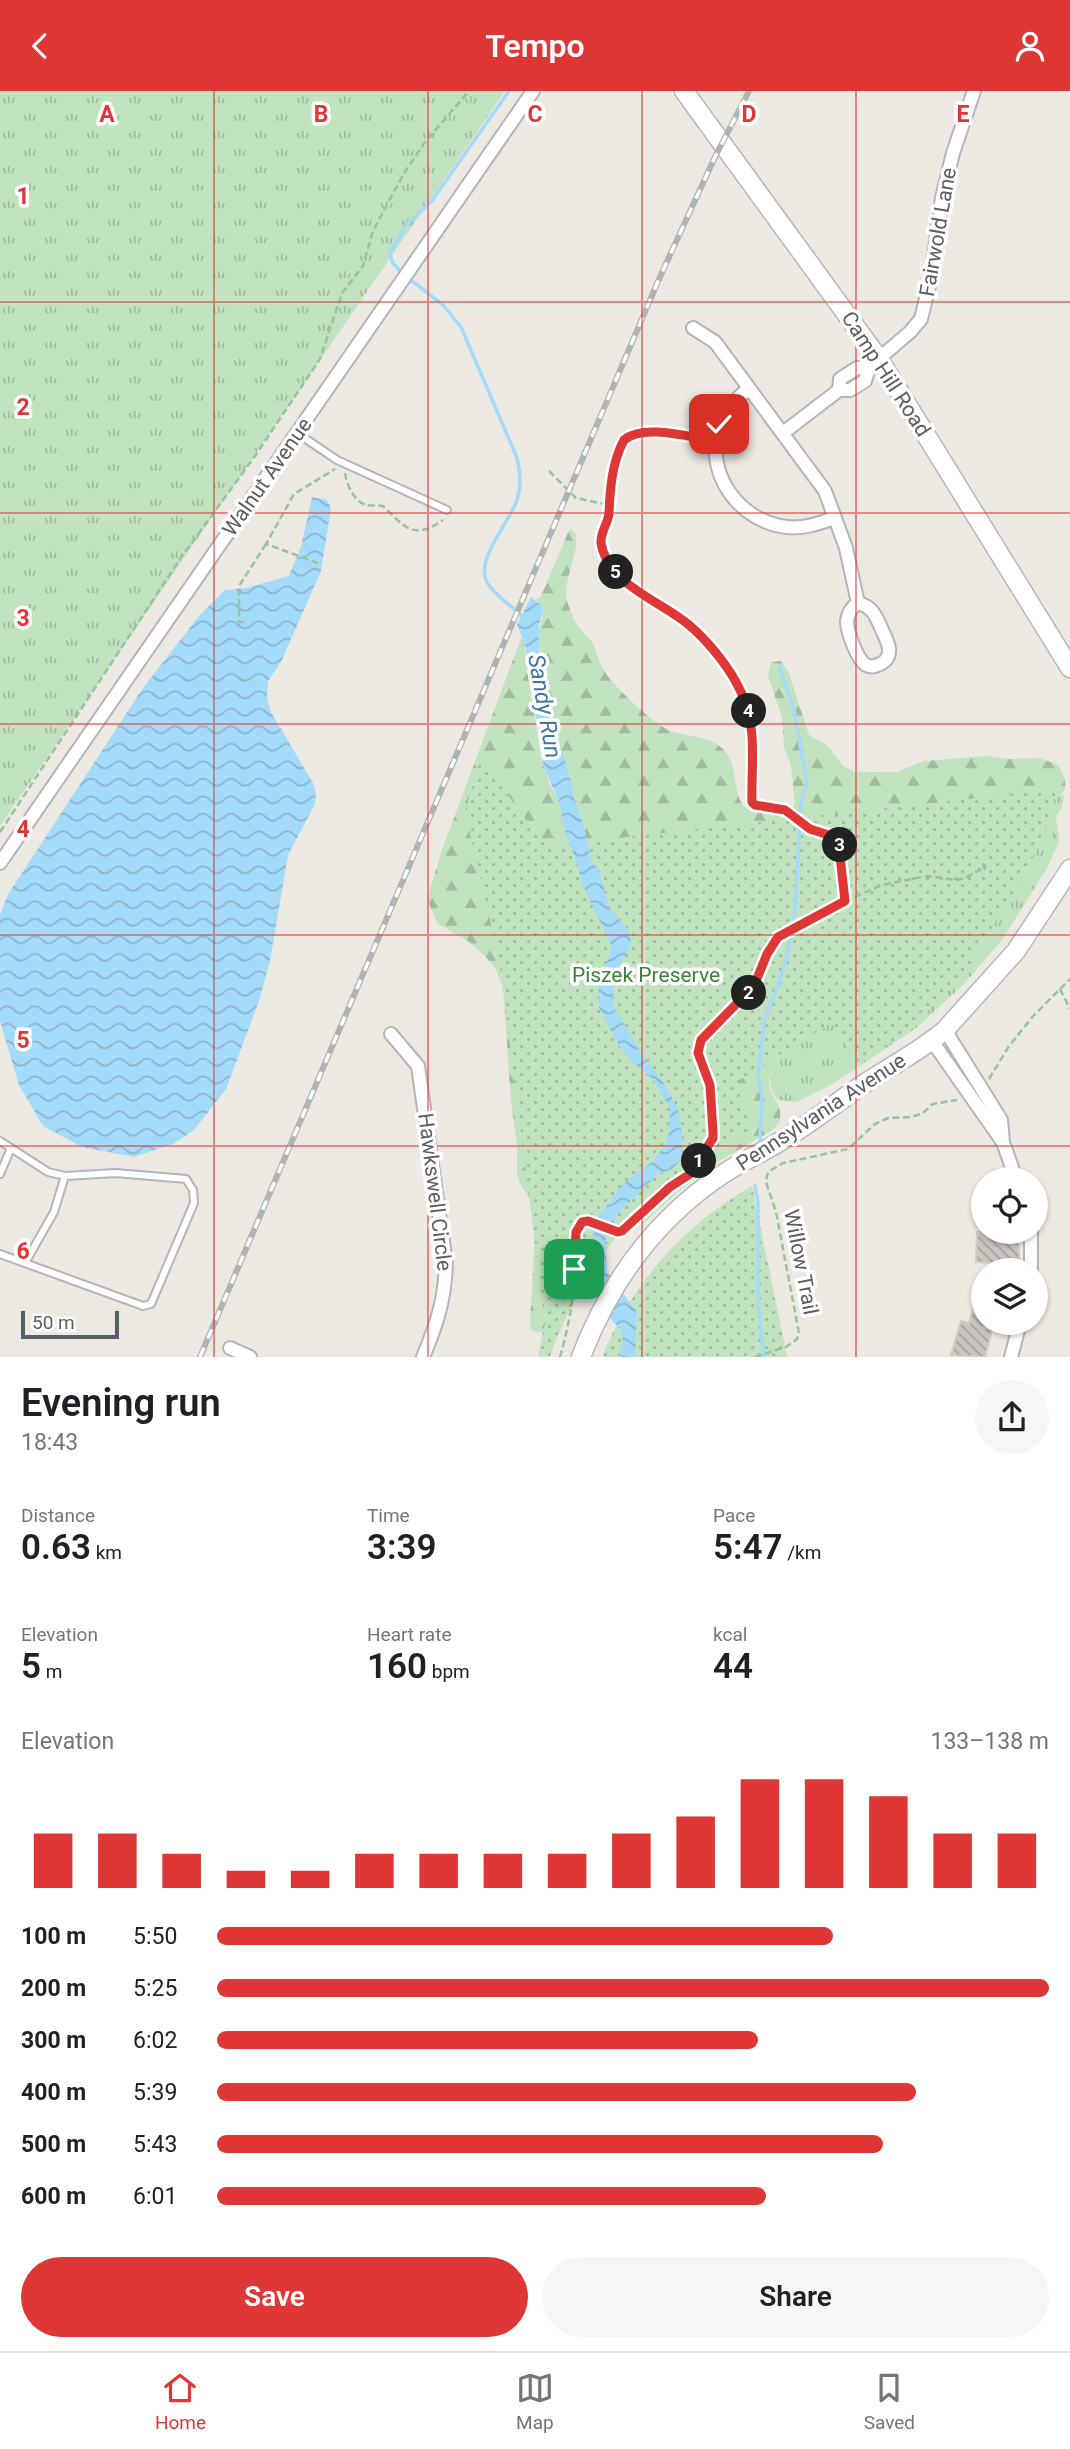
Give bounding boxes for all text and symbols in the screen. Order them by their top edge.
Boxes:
icon: back [21,27,59,65]
text: Tempo [485,27,585,65]
icon: person [1011,27,1049,65]
text: A [99,101,115,128]
text: B [314,101,328,128]
text: C [527,101,543,128]
text: D [742,101,756,128]
text: E [957,101,970,128]
street label: Fairwold Lane [915,166,961,298]
text: 1 [16,183,30,210]
street label: Camp Hill Road [837,307,935,441]
text: 2 [16,394,30,421]
pin [689,394,749,454]
icon: check [700,405,738,443]
street label: Walnut Avenue [217,413,317,541]
pin: 5 [598,554,634,589]
text: 5 [610,560,621,583]
text: 3 [16,605,30,632]
water label: Sandy Run [522,652,567,760]
pin: 4 [732,693,766,729]
text: 4 [743,699,754,722]
text: 4 [16,816,30,843]
pin: 3 [822,827,858,863]
text: 3 [834,833,845,856]
park label: Piszek Preserve [572,963,720,987]
pin: 2 [732,975,766,1011]
text: 2 [743,981,754,1004]
text: 5 [16,1027,30,1054]
street label: Pennsylvania Avenue [732,1048,910,1176]
street label: Hawkswell Circle [413,1112,457,1272]
pin: 1 [682,1143,716,1179]
text: 1 [693,1149,704,1172]
map controls [971,1167,1048,1335]
button: locate [971,1167,1048,1244]
street label: Willow Trail [779,1207,823,1317]
text: 6 [16,1238,30,1265]
pin [544,1239,604,1299]
icon: arrive [555,1250,593,1288]
button: layers [971,1258,1048,1335]
scale bar [21,1308,119,1340]
text: 50 m [32,1311,75,1334]
button: share [975,1380,1049,1454]
text: Evening run [21,1381,221,1425]
text: 18:43 [21,1429,78,1456]
text: Distance [21,1504,95,1527]
text: Time [367,1504,410,1527]
text: Pace [713,1504,755,1527]
text: 0.63 [21,1527,91,1568]
text: 3:39 [367,1527,437,1568]
text: 5:47 [713,1527,783,1568]
text: km [91,1541,122,1564]
text: /km [783,1541,821,1564]
text: Elevation [21,1623,98,1646]
text: Heart rate [367,1623,452,1646]
text: kcal [713,1623,747,1646]
text: 5 [21,1646,41,1687]
text: 160 [367,1646,427,1687]
text: 44 [713,1646,753,1687]
text: m [41,1660,62,1683]
text: bpm [427,1660,470,1683]
text: Elevation [21,1728,114,1755]
text: 133–138 m [930,1728,1049,1755]
text: 100 m [21,1923,86,1950]
text: 5:50 [133,1923,177,1950]
text: 200 m [21,1975,86,2002]
text: 5:25 [133,1975,177,2002]
text: 300 m [21,2027,86,2054]
text: 6:02 [133,2027,177,2054]
text: 400 m [21,2079,86,2106]
text: 5:39 [133,2079,177,2106]
text: 500 m [21,2131,86,2158]
text: 5:43 [133,2131,177,2158]
text: 600 m [21,2183,86,2210]
text: 6:01 [133,2183,177,2210]
button: Save [21,2257,528,2337]
button: Share [542,2257,1049,2337]
tab: Home [155,2369,206,2434]
tab: Map [516,2369,554,2434]
tab: Saved [864,2369,915,2434]

